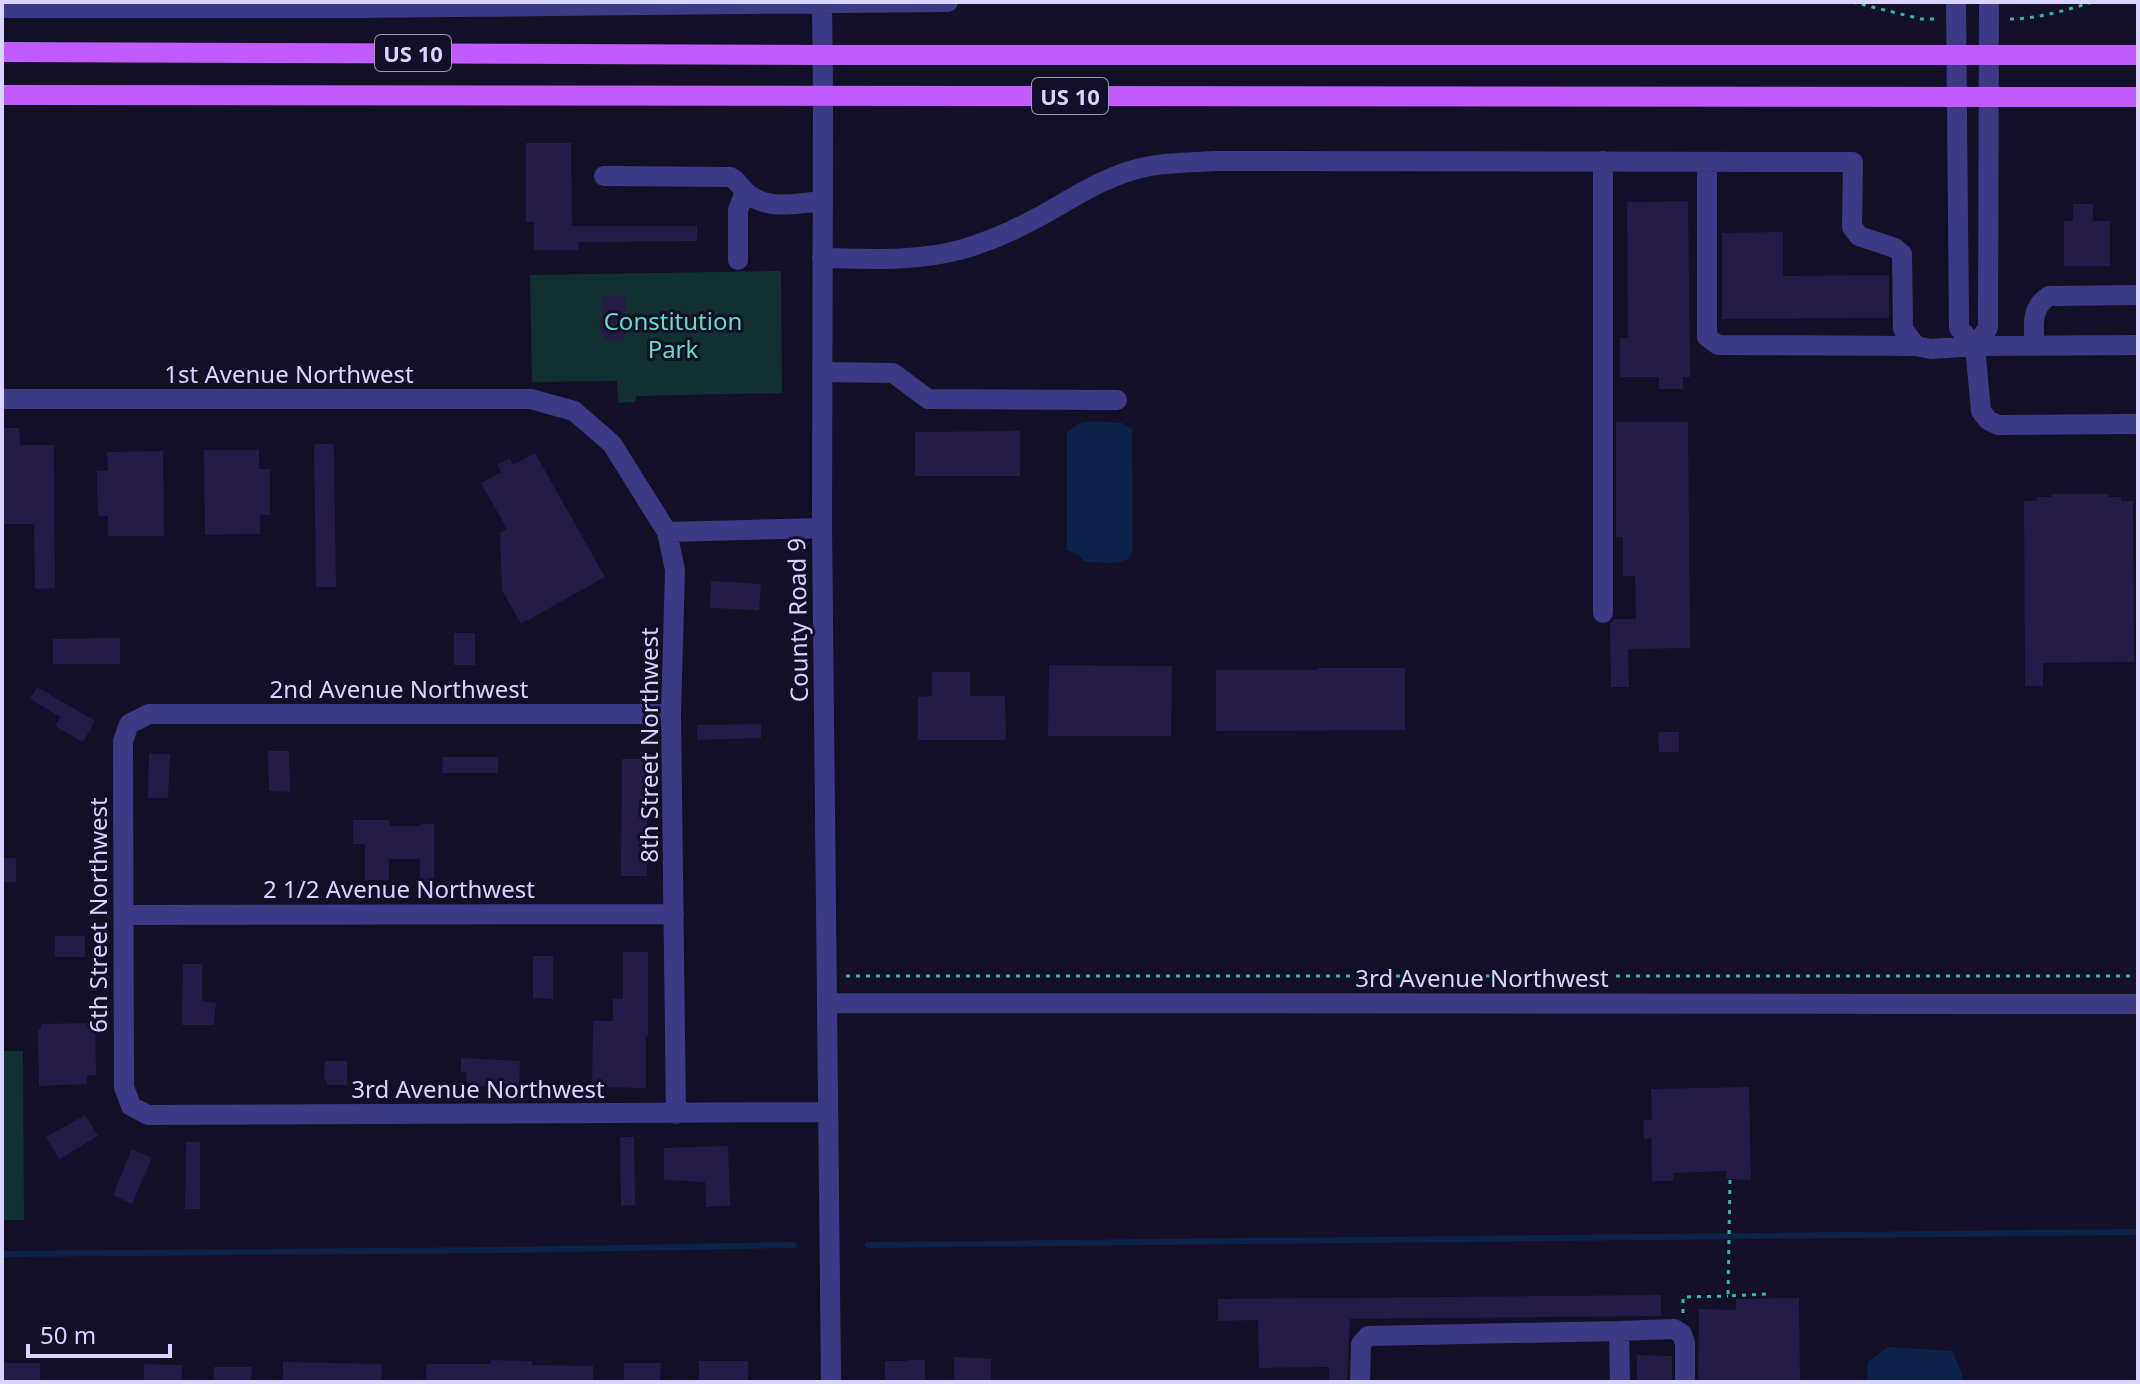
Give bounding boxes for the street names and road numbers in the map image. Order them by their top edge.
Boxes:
road number: US 10 [375,35,451,71]
road number: US 10 [1032,78,1108,114]
street label: 1st Avenue Northwest [164,357,414,390]
street label: County Road 9 [779,538,815,702]
street label: 8th Street Northwest [632,627,665,863]
street label: 2nd Avenue Northwest [270,672,529,705]
street label: 6th Street Northwest [81,797,114,1033]
street label: 2 1/2 Avenue Northwest [263,872,535,905]
street label: 3rd Avenue Northwest [1355,961,1609,994]
street label: 3rd Avenue Northwest [351,1072,605,1105]

